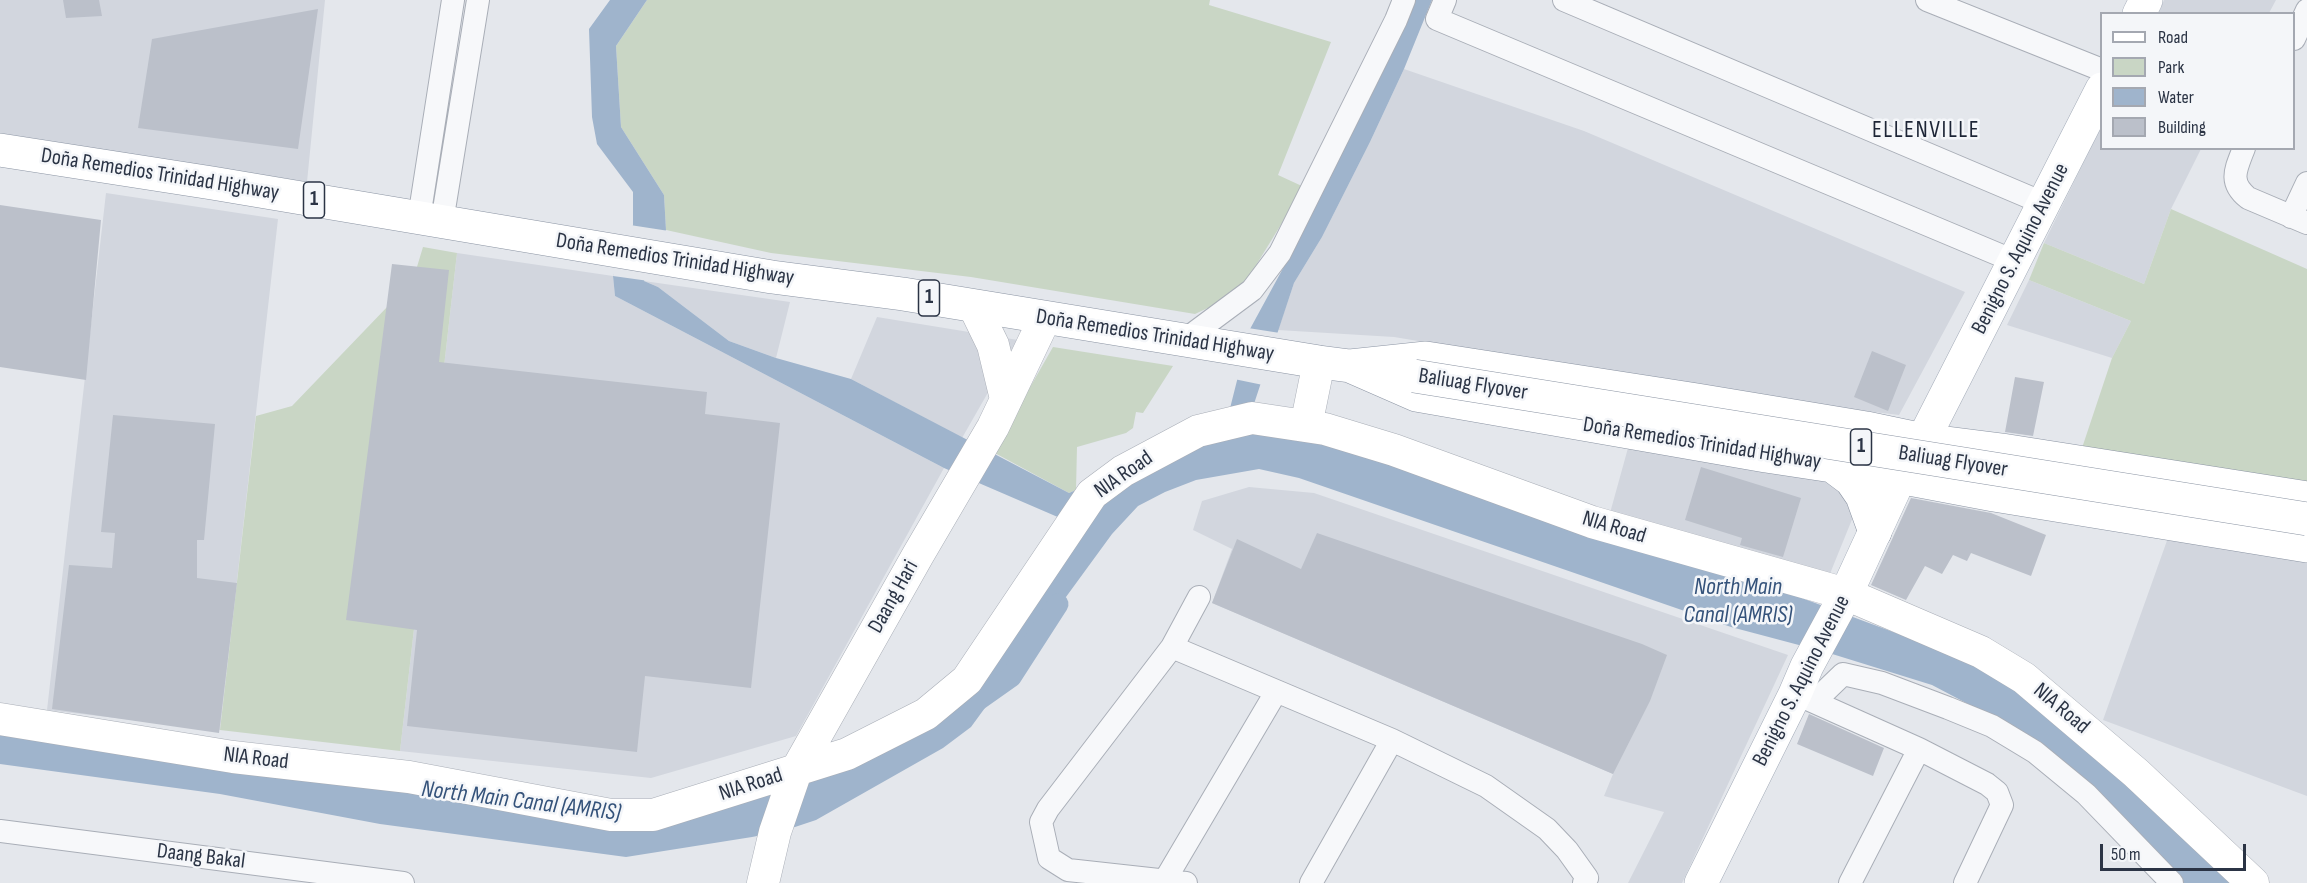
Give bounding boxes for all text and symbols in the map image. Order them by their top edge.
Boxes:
legend [2100,12,2295,150]
text: Road [2158,27,2188,48]
text: Park [2158,57,2184,78]
text: Water [2158,87,2194,108]
district label: ELLENVILLE [1872,117,1980,145]
text: Building [2158,117,2206,138]
street label: Doña Remedios Trinidad Highway [39,143,281,207]
street label: Benigno S. Aquino Avenue [1967,159,2075,339]
road number: 1 [304,182,324,218]
street label: Doña Remedios Trinidad Highway [554,228,796,292]
road number: 1 [918,280,940,316]
street label: Doña Remedios Trinidad Highway [1034,304,1276,368]
street label: Baliuag Flyover [1417,363,1529,407]
street label: Doña Remedios Trinidad Highway [1581,412,1823,476]
road number: 1 [1850,429,1872,465]
street label: Baliuag Flyover [1897,440,2009,484]
street label: NIA Road [1090,445,1158,505]
street label: NIA Road [1579,506,1649,550]
street label: Daang Hari [863,556,925,638]
water label: North Main Canal (AMRIS) [1684,574,1792,630]
street label: Benigno S. Aquino Avenue [1748,591,1856,771]
street label: NIA Road [2028,678,2094,740]
street label: NIA Road [222,742,290,776]
street label: NIA Road [716,762,786,808]
water label: North Main Canal (AMRIS) [420,775,622,829]
scale bar [2103,832,2248,870]
street label: Daang Bakal [155,838,247,876]
text: 50 m [2111,844,2141,865]

